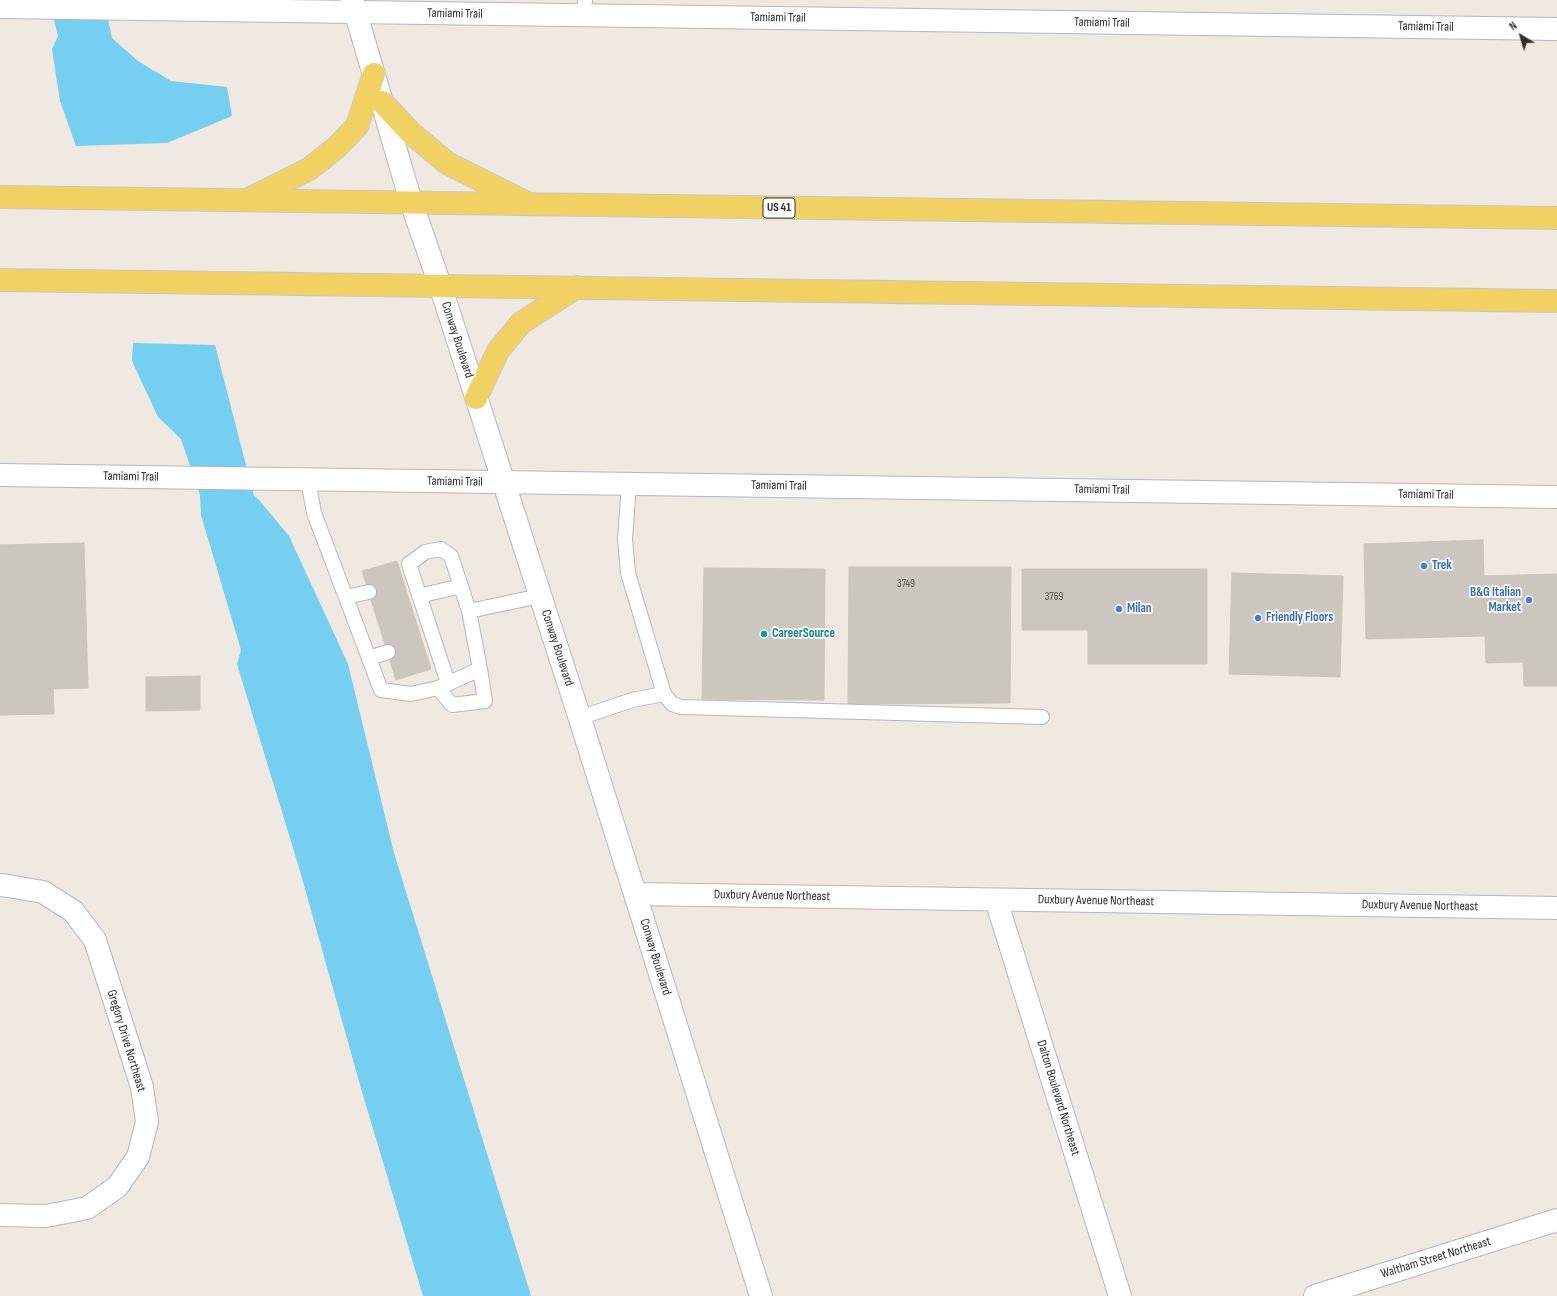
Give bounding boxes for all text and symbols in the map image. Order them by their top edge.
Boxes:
street label: Tamiami Trail [427,6,483,22]
street label: Tamiami Trail [750,10,806,26]
street label: Tamiami Trail [1074,15,1130,31]
north arrow [1501,16,1541,56]
street label: Tamiami Trail [1398,19,1454,35]
text: N [1507,19,1520,33]
road number: US 41 [763,198,795,218]
street label: Conway Boulevard [437,300,477,380]
street label: Tamiami Trail [103,469,159,485]
street label: Tamiami Trail [427,474,483,490]
street label: Tamiami Trail [751,478,807,494]
street label: Tamiami Trail [1074,482,1130,498]
street label: Tamiami Trail [1398,487,1454,503]
place label: Trek [1432,558,1452,574]
marker: Trek [1419,561,1429,571]
house number: 3749 [897,577,915,591]
place label: B&G Italian Market [1470,585,1521,616]
house number: 3769 [1045,590,1063,604]
marker: B&G Italian Market [1524,595,1534,605]
place label: Milan [1127,601,1152,617]
marker: Milan [1114,604,1124,614]
street label: Conway Boulevard [537,608,577,688]
place label: Friendly Floors [1266,610,1333,626]
marker: Friendly Floors [1253,613,1263,623]
place label: CareerSource [772,626,835,642]
marker: CareerSource [759,629,769,639]
street label: Duxbury Avenue Northeast [714,887,830,905]
street label: Duxbury Avenue Northeast [1038,892,1154,910]
street label: Duxbury Avenue Northeast [1362,897,1478,915]
street label: Conway Boulevard [636,917,674,997]
street label: Gregory Drive Northeast [103,988,149,1094]
street label: Dalton Boulevard Northeast [1033,1038,1083,1158]
street label: Waltham Street Northeast [1379,1234,1493,1282]

